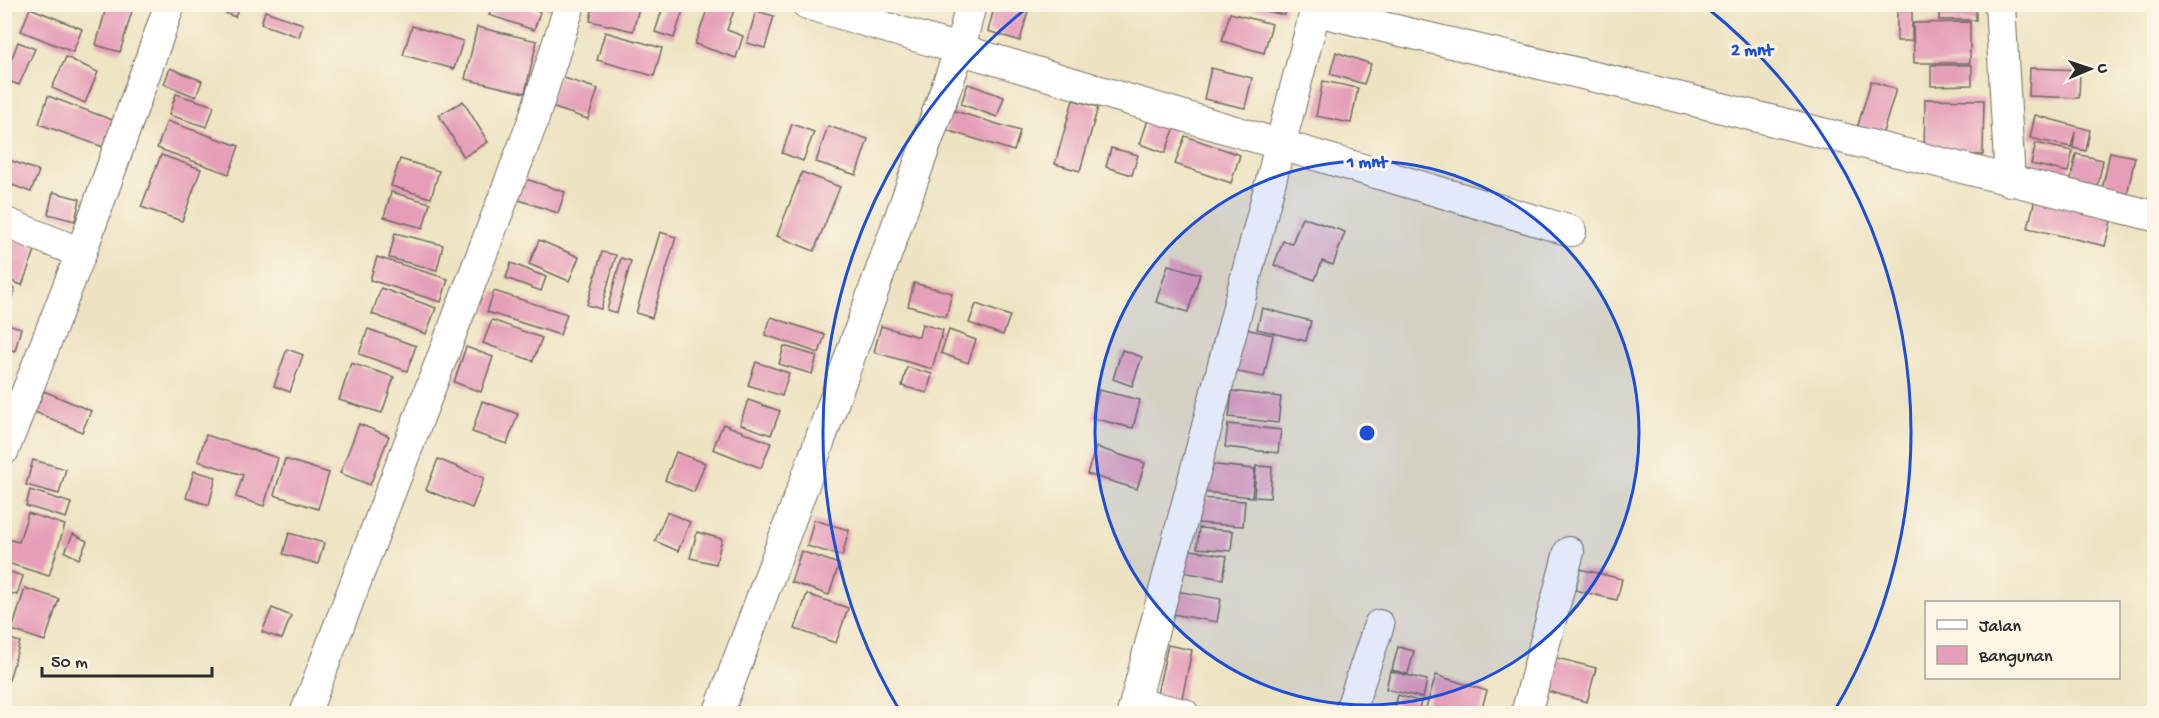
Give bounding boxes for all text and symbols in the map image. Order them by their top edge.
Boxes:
north arrow [2060,39,2120,99]
text: 2 mnt [1731,41,1775,62]
text: U [2092,64,2111,74]
text: 1 mnt [1346,153,1389,174]
centre of rings [1357,423,1377,443]
legend [1925,601,2120,679]
text: Jalan [1979,617,2021,638]
scale bar [42,640,212,678]
text: Bangunan [1978,647,2053,668]
text: 50 m [51,653,88,674]

